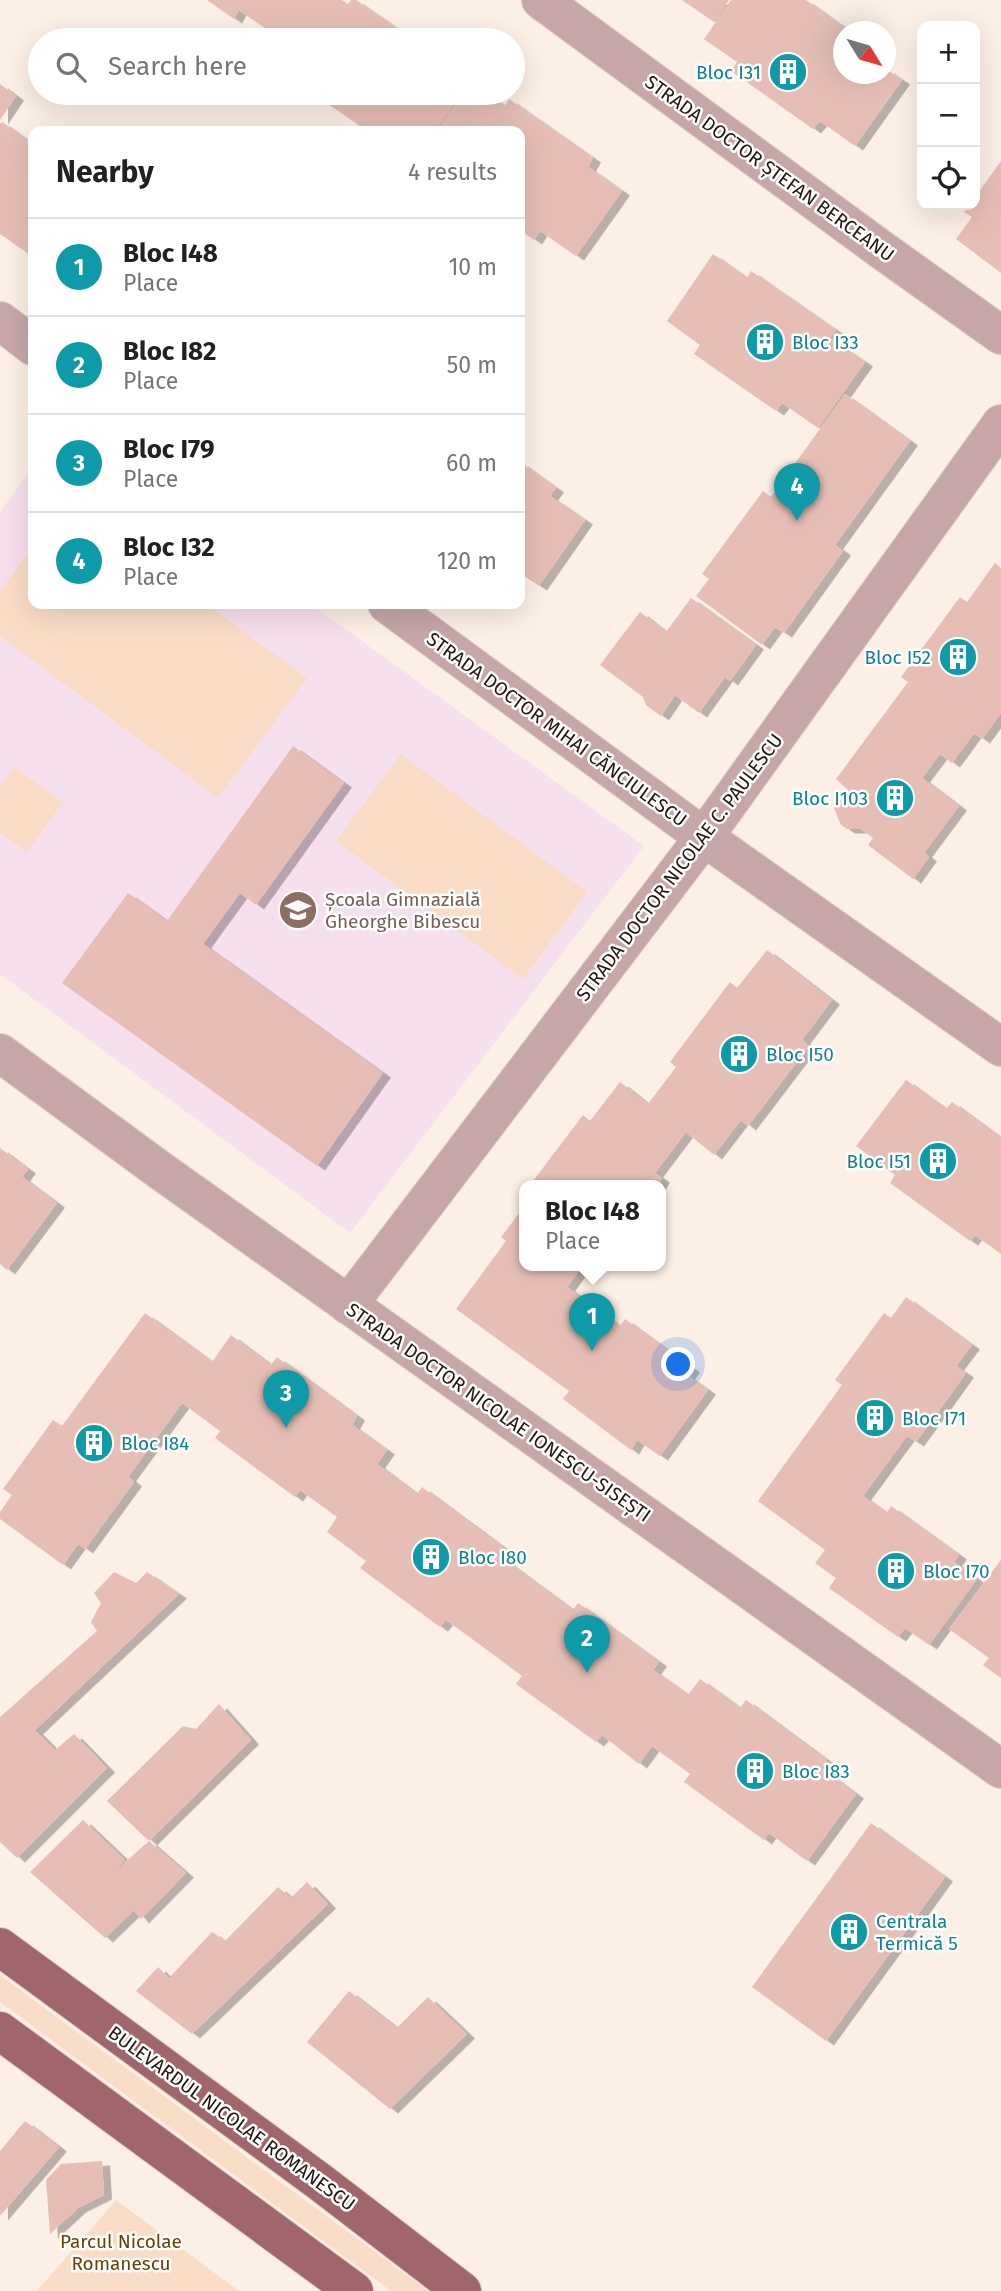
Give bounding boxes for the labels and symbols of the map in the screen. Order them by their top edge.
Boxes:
north arrow [833,21,896,84]
building icon: Bloc I31 [767,51,809,93]
place label: Bloc I31 [696,61,761,84]
street label: STRADA DOCTOR ȘTEFAN BERCEANU [640,70,899,267]
building icon: Bloc I33 [744,321,786,363]
place label: Bloc I33 [792,331,859,354]
pin: 4 [774,463,820,521]
street label: STRADA DOCTOR MIHAI CĂNCIULESCU [422,627,691,832]
building icon: Bloc I52 [937,636,979,678]
place label: Bloc I52 [864,646,931,669]
street label: STRADA DOCTOR NICOLAE C. PAULESCU [571,729,787,1005]
building icon: Bloc I103 [874,777,916,819]
place label: Bloc I103 [792,787,868,810]
place label: Școala Gimnazială Gheorghe Bibescu [325,888,481,933]
school or university icon: Școala Gimnazială Gheorghe Bibescu [277,889,319,931]
building icon: Bloc I50 [718,1033,760,1075]
place label: Bloc I50 [766,1043,834,1066]
building icon: Bloc I51 [917,1140,959,1182]
place label: Bloc I51 [846,1150,911,1173]
pin: 1 [569,1293,615,1351]
street label: STRADA DOCTOR NICOLAE IONESCU-SISEȘTI [342,1298,655,1528]
your location [661,1347,695,1381]
pin: 3 [263,1370,309,1428]
building icon: Bloc I71 [854,1397,896,1439]
place label: Bloc I71 [902,1407,966,1430]
building icon: Bloc I84 [73,1422,115,1464]
place label: Bloc I84 [121,1432,189,1455]
building icon: Bloc I80 [410,1536,452,1578]
place label: Bloc I80 [458,1546,527,1569]
building icon: Bloc I70 [875,1550,917,1592]
place label: Bloc I70 [923,1560,990,1583]
pin: 2 [564,1615,610,1673]
building icon: Bloc I83 [734,1750,776,1792]
place label: Bloc I83 [782,1760,850,1783]
place label: Centrala Termică 5 [876,1910,958,1955]
building icon: Centrala Termică 5 [828,1911,870,1953]
street label: BULEVARDUL NICOLAE ROMANESCU [104,2021,360,2216]
park label: Parcul Nicolae Romanescu [60,2230,182,2275]

